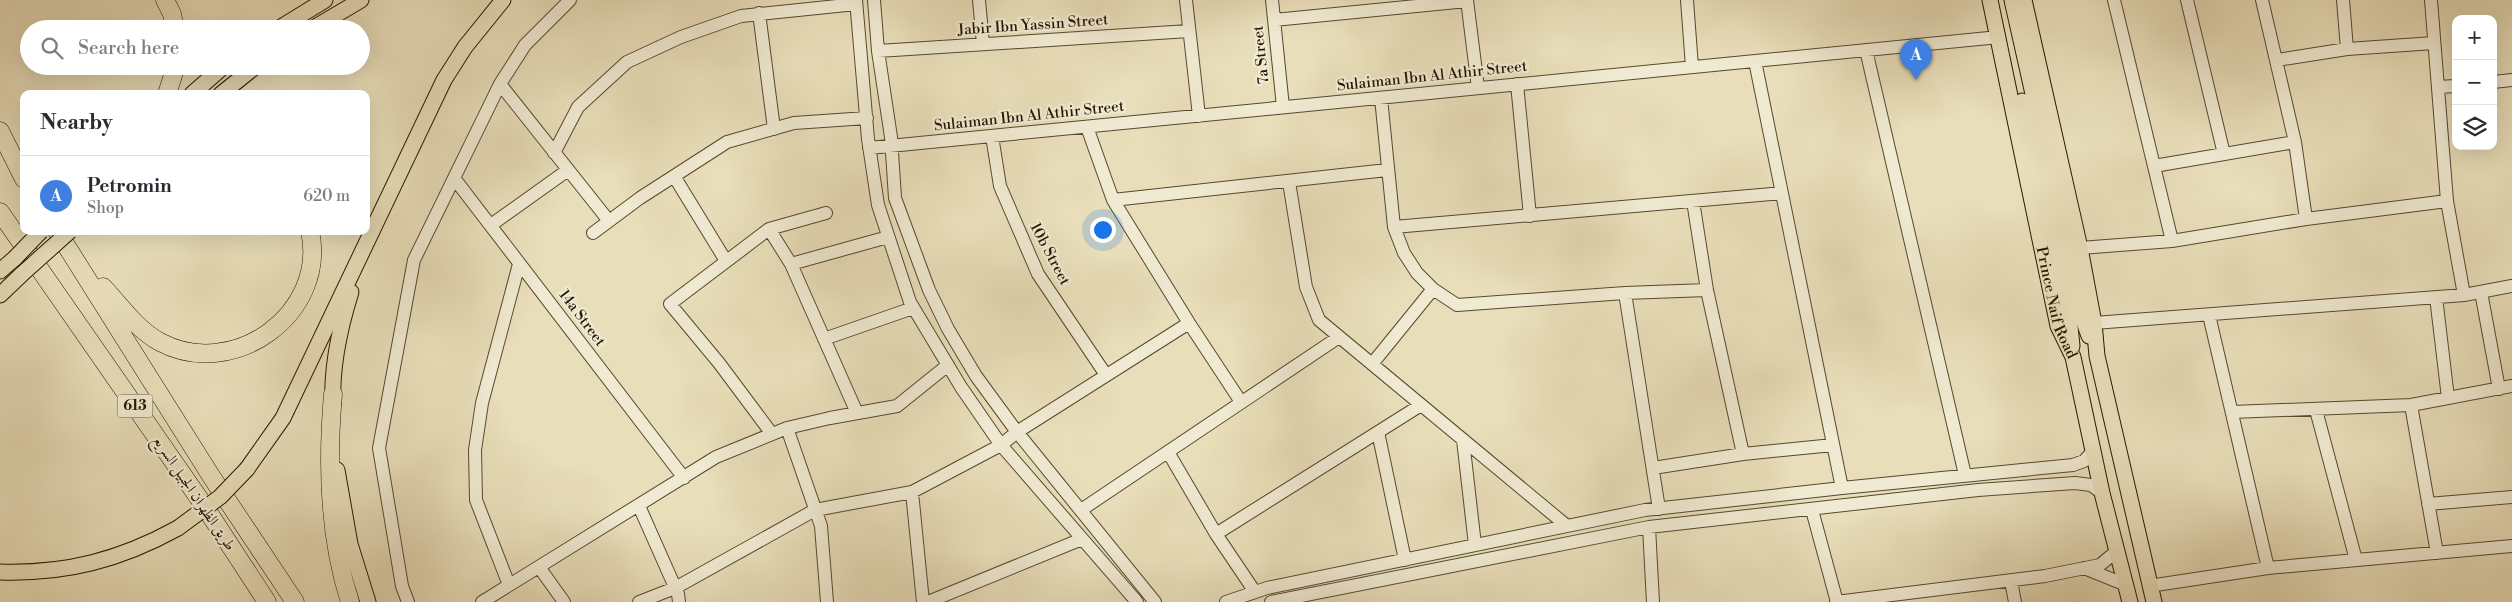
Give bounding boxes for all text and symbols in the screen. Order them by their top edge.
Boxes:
street label: Jabir Ibn Yassin Street [956,10,1110,40]
map controls [2452,15,2497,150]
button: + [2452,15,2497,60]
search box [20,20,370,75]
street label: 7a Street [1248,24,1274,85]
icon: search [38,34,66,62]
text: Search here [78,36,179,60]
pin: A [1900,39,1932,80]
street label: Sulaiman Ibn Al Athir Street [1336,56,1529,95]
button: − [2452,60,2497,105]
street label: Sulaiman Ibn Al Athir Street [933,96,1126,135]
button: layers [2452,105,2497,150]
text: Nearby [40,110,113,136]
text: Petromin [87,174,172,198]
text: A [50,186,62,206]
text: 620 m [303,186,350,206]
text: Shop [87,198,124,218]
your location [1090,217,1116,243]
street label: 10b Street [1026,219,1075,289]
street label: Prince Naif Road [2032,245,2082,362]
street label: 14a Street [554,286,610,351]
road number: 613 [118,394,152,418]
street label: طريق الظهران الجبيل السريع [145,432,240,557]

